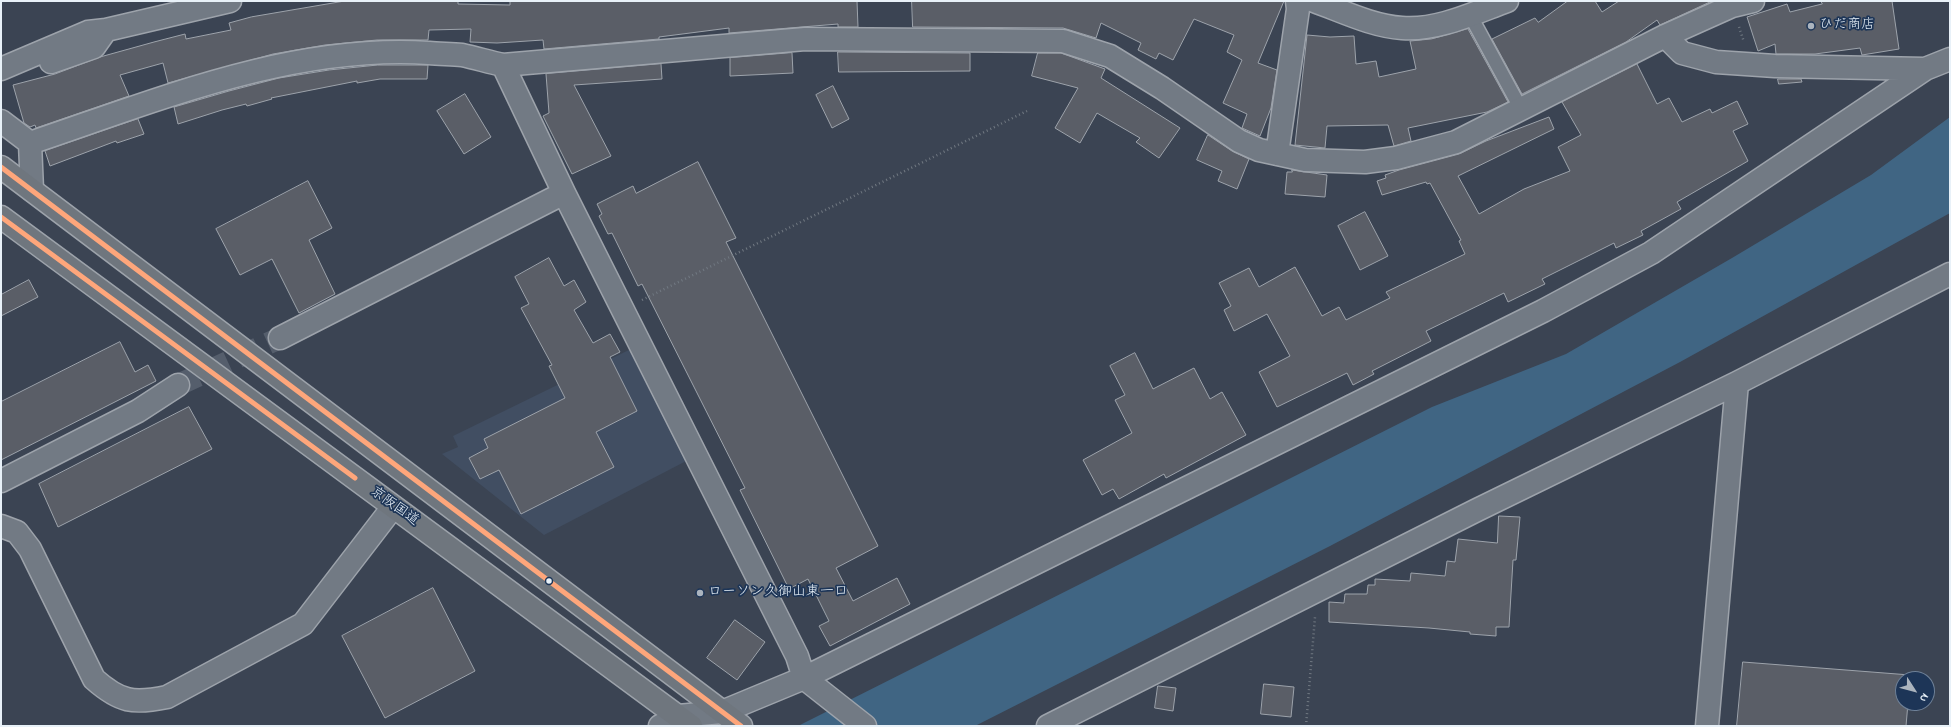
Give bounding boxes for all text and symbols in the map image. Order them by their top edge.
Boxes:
place label: ひだ商店 [1819,18,1875,34]
marker: ひだ商店 [1806,21,1816,31]
street label: 京阪国道 [366,484,422,530]
unlabelled marker [544,576,554,586]
place label: ローソン久御山東一口 [708,585,848,601]
marker: ローソン久御山東一口 [695,588,705,598]
north arrow [1895,671,1935,711]
text: N [1915,690,1933,705]

